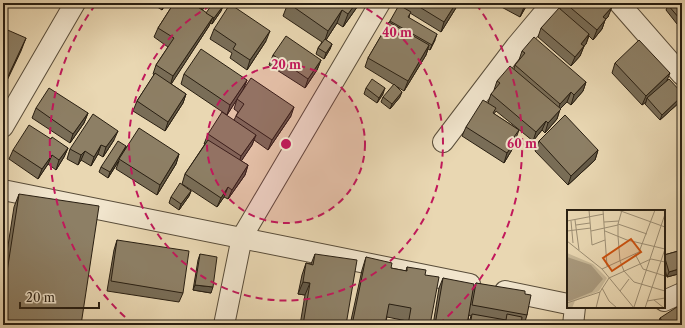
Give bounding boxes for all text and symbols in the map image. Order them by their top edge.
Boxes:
text: 40 m [382,25,412,40]
text: 20 m [271,57,301,72]
text: 60 m [507,136,537,151]
centre of rings [279,137,293,151]
inset map [567,210,665,308]
scale bar [20,284,99,310]
text: 20 m [26,290,55,305]

